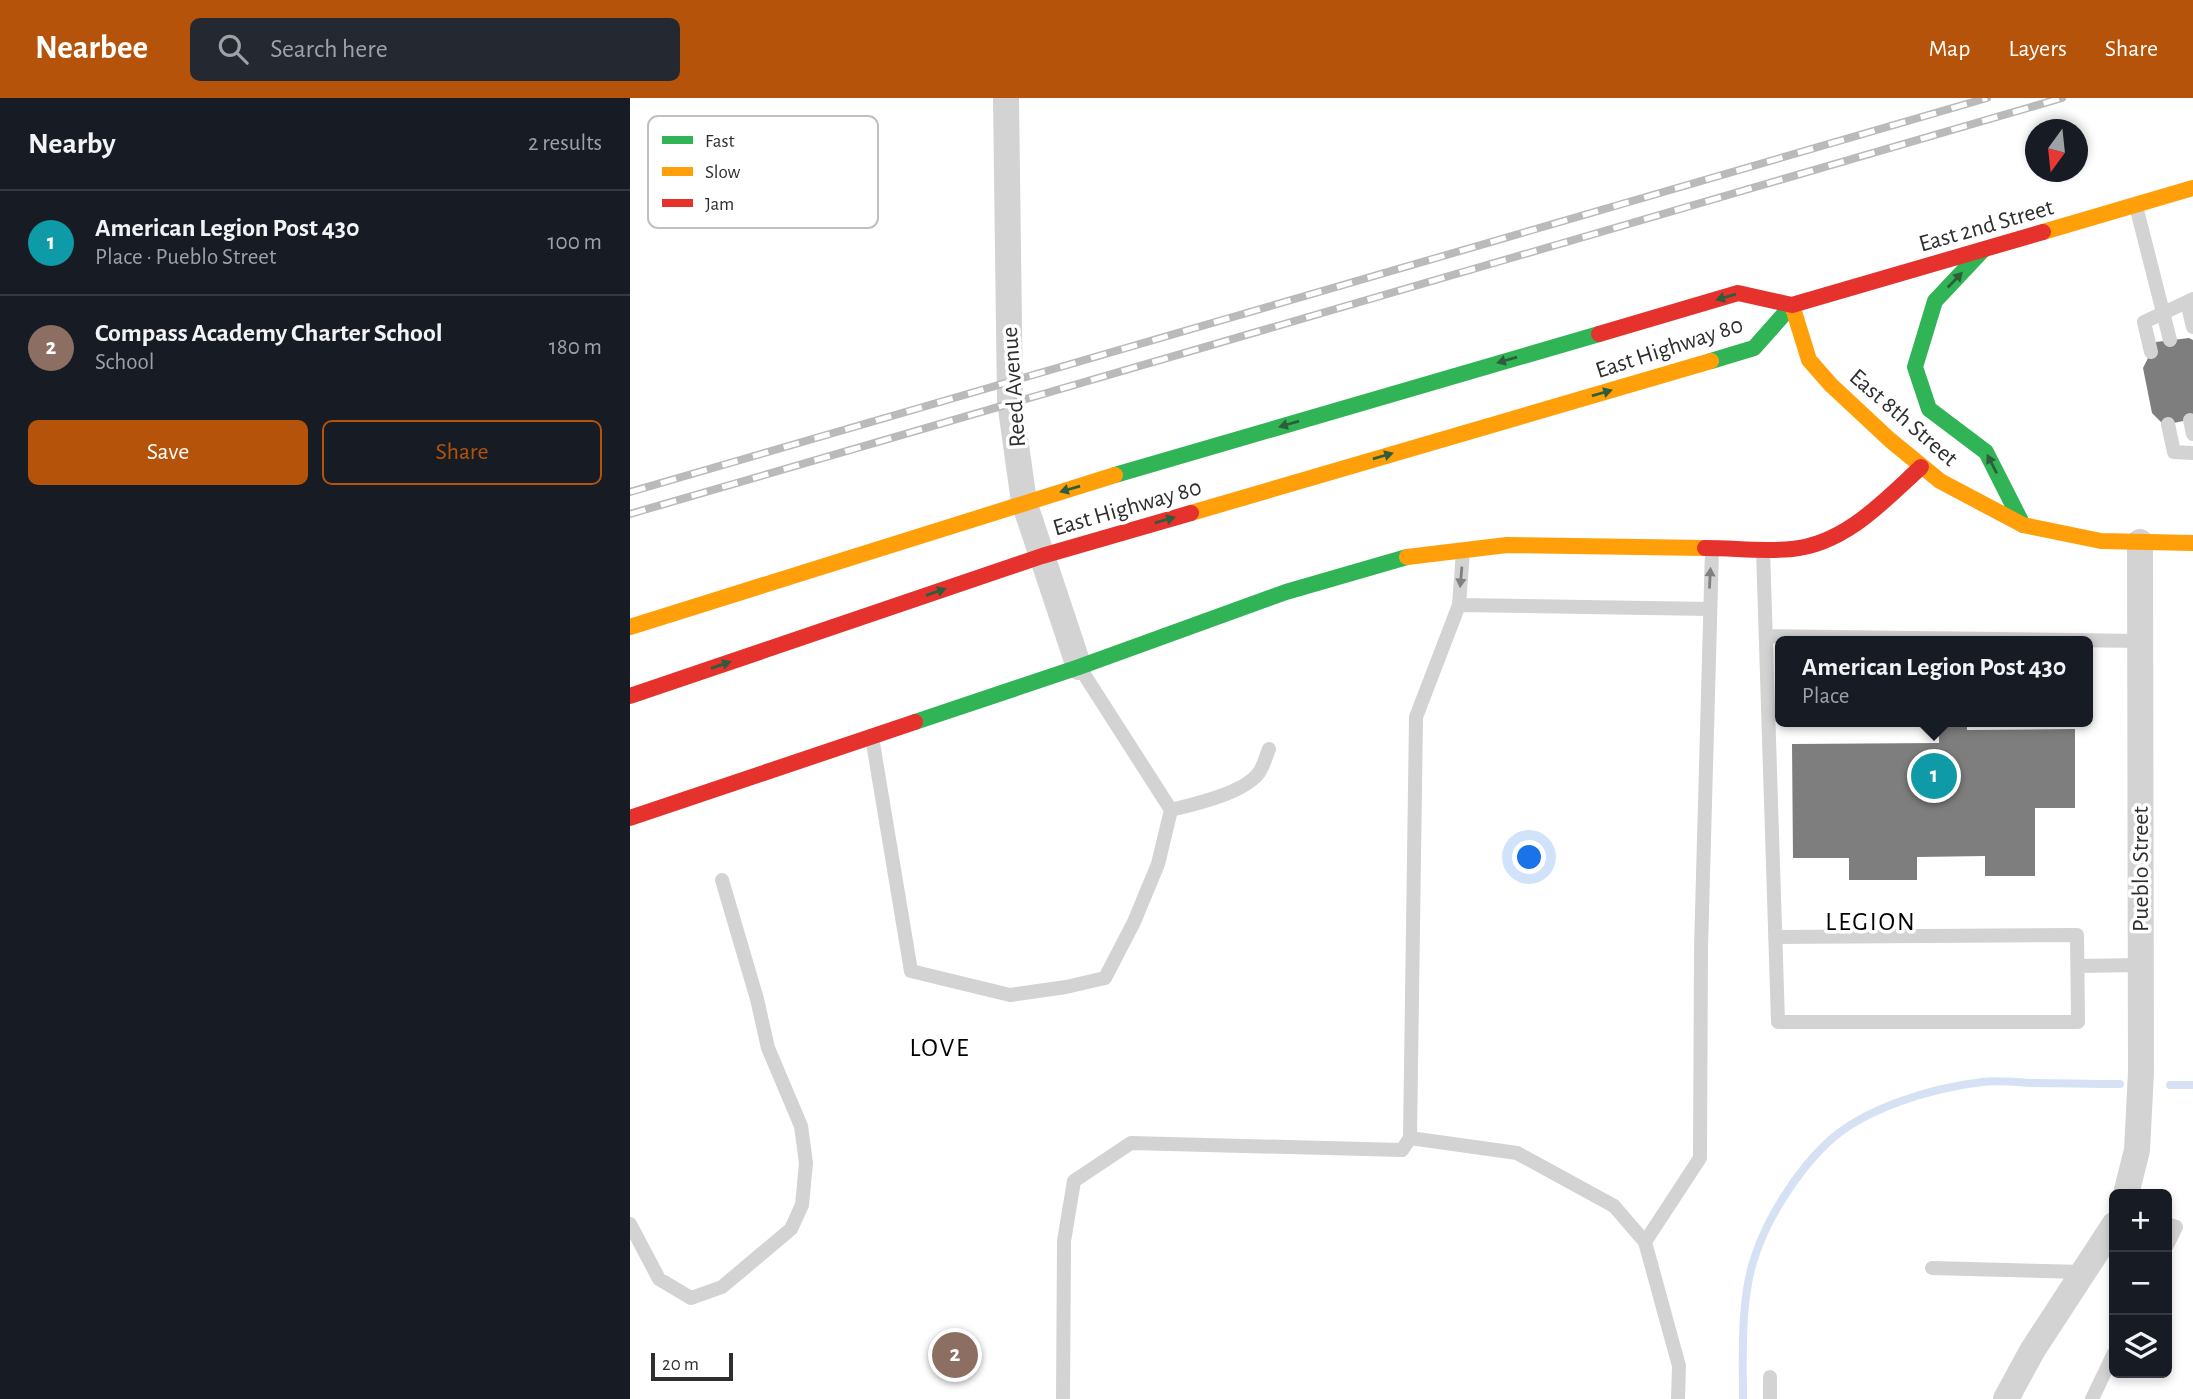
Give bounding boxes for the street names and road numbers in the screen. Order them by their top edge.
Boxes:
street label: East 2nd Street [1916,195,2057,257]
street label: East Highway 80 [1593,313,1746,383]
street label: Reed Avenue [998,326,1030,448]
street label: East 8th Street [1845,365,1962,471]
street label: East Highway 80 [1050,475,1204,541]
street label: Pueblo Street [2129,806,2153,932]

